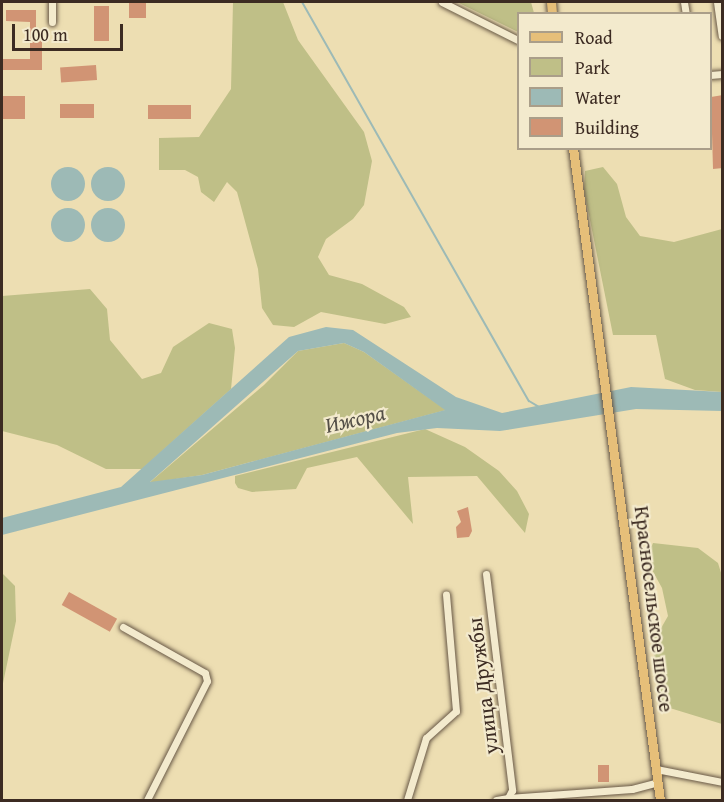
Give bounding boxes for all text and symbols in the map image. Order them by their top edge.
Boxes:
scale bar [15,12,126,50]
legend [517,12,712,150]
text: 100 m [23,21,68,48]
text: Road [575,24,613,51]
text: Park [575,54,610,81]
text: Water [575,84,620,111]
text: Building [575,114,639,141]
water label: Ижора [322,399,388,439]
street label: Красносельское шоссе [629,504,679,714]
street label: улица Дружбы [462,616,504,756]

